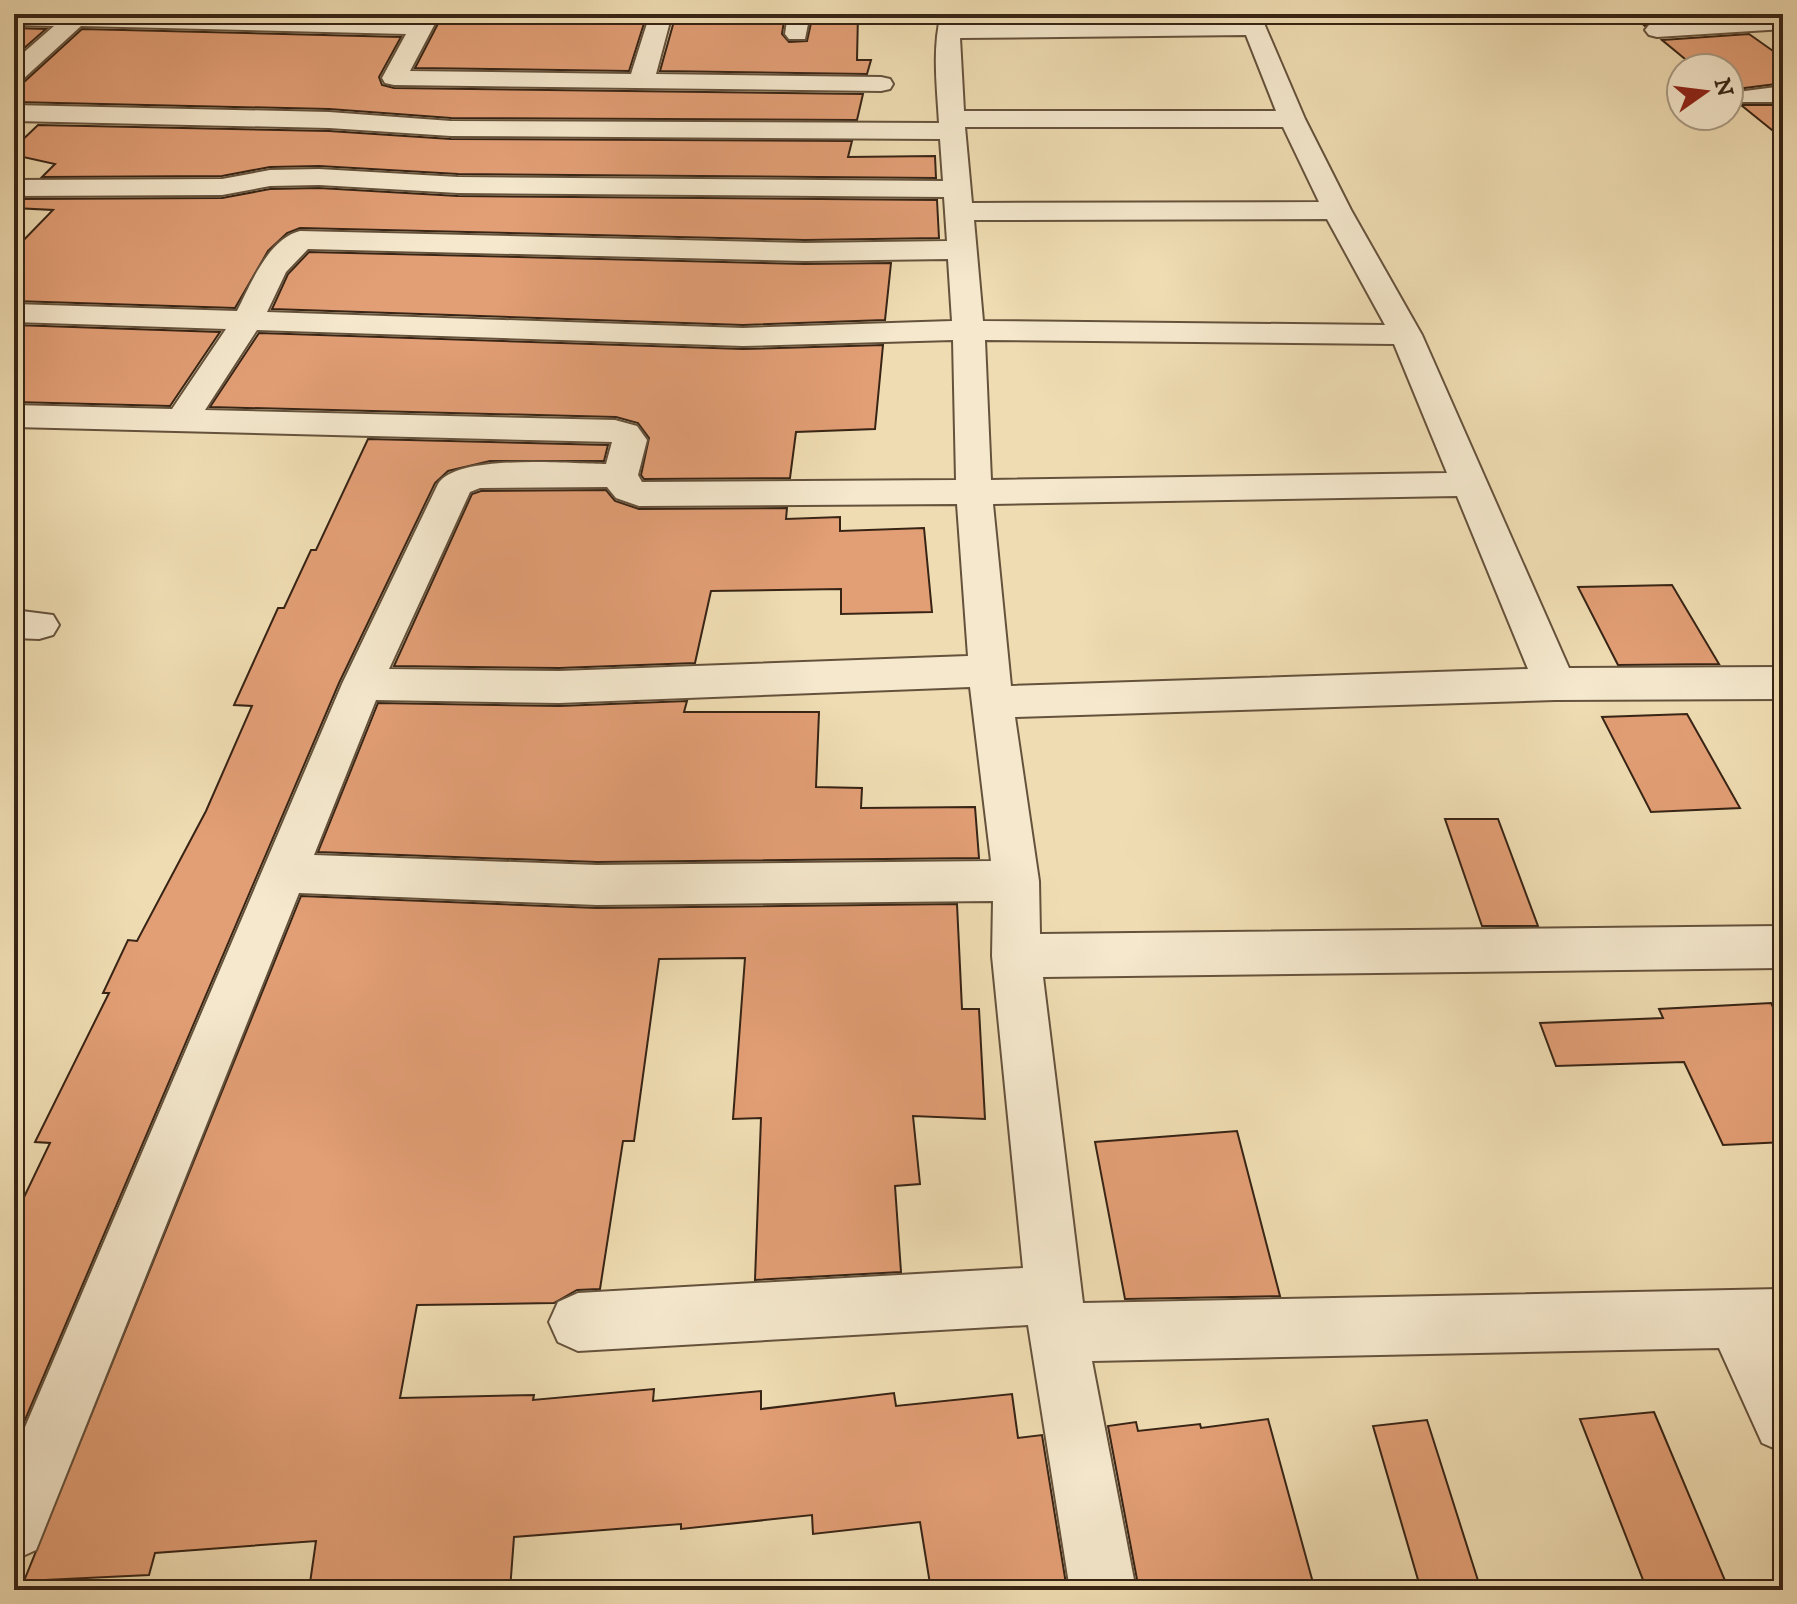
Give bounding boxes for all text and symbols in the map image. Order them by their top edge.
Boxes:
north arrow [1665,52,1745,132]
text: N [1708,75,1738,100]

